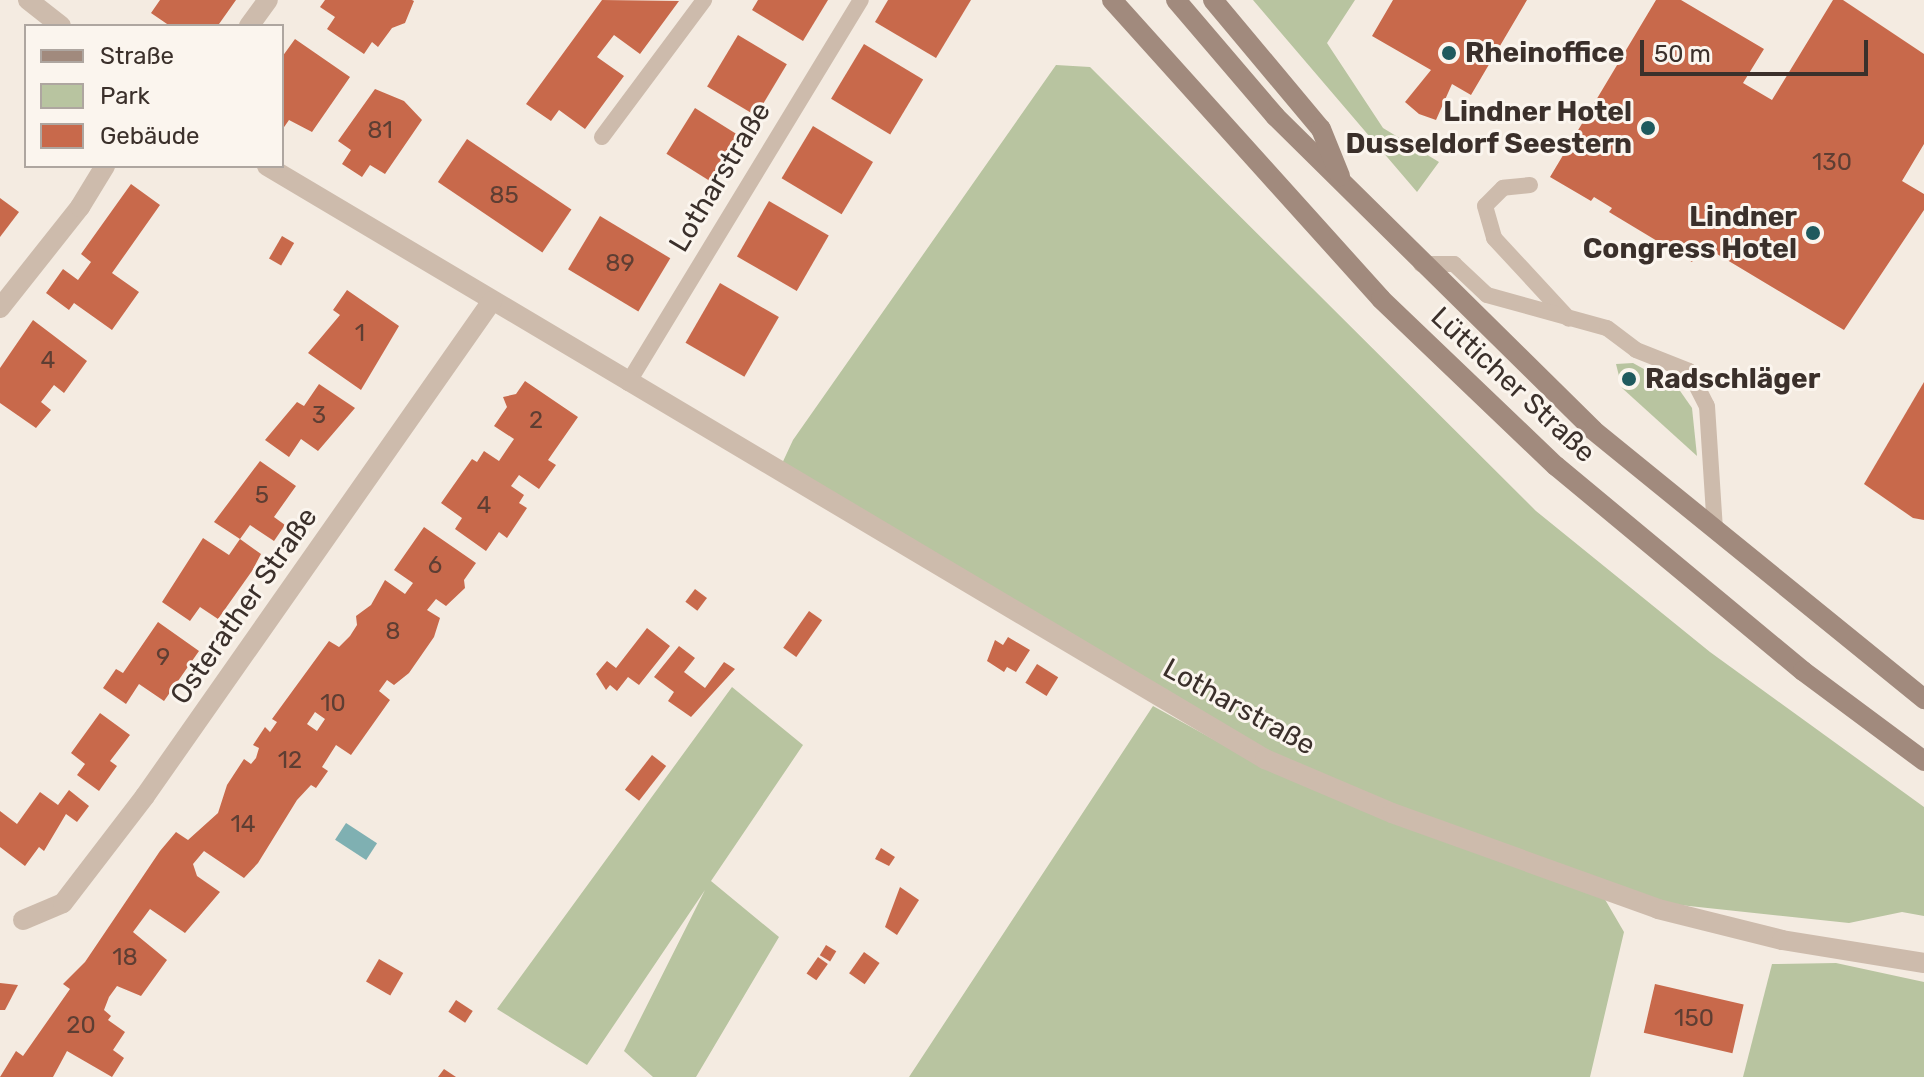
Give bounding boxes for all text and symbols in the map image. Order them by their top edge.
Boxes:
legend [24,24,284,168]
scale bar [1644,24,1872,74]
place label: Rheinoffice [1465,36,1624,70]
text: 50 m [1654,40,1711,68]
text: Straße [100,42,174,70]
marker: Rheinoffice [1440,44,1458,62]
text: Park [100,82,150,110]
place label: Lindner Hotel Dusseldorf Seestern [1345,95,1632,161]
street label: Lotharstraße [662,96,778,258]
house number: 81 [367,117,393,145]
marker: Lindner Hotel Dusseldorf Seestern [1639,119,1657,137]
text: Gebäude [100,122,199,150]
house number: 130 [1812,149,1852,177]
house number: 85 [489,182,519,210]
place label: Lindner Congress Hotel [1583,200,1797,266]
marker: Lindner Congress Hotel [1804,224,1822,242]
house number: 89 [605,250,635,278]
street label: Lütticher Straße [1424,300,1602,470]
house number: 1 [355,320,365,348]
house number: 4 [41,347,55,375]
place label: Radschläger [1645,362,1820,396]
marker: Radschläger [1620,370,1638,388]
house number: 3 [312,402,326,430]
house number: 2 [529,407,543,435]
house number: 5 [255,482,269,510]
house number: 4 [477,492,491,520]
street label: Osterather Straße [163,501,325,711]
house number: 6 [428,552,442,580]
house number: 8 [385,618,401,646]
house number: 9 [156,644,170,672]
street label: Lotharstraße [1157,651,1321,763]
house number: 10 [320,690,346,718]
house number: 12 [278,747,302,775]
house number: 14 [230,811,256,839]
house number: 18 [112,944,138,972]
house number: 150 [1674,1005,1714,1033]
house number: 20 [66,1012,96,1040]

